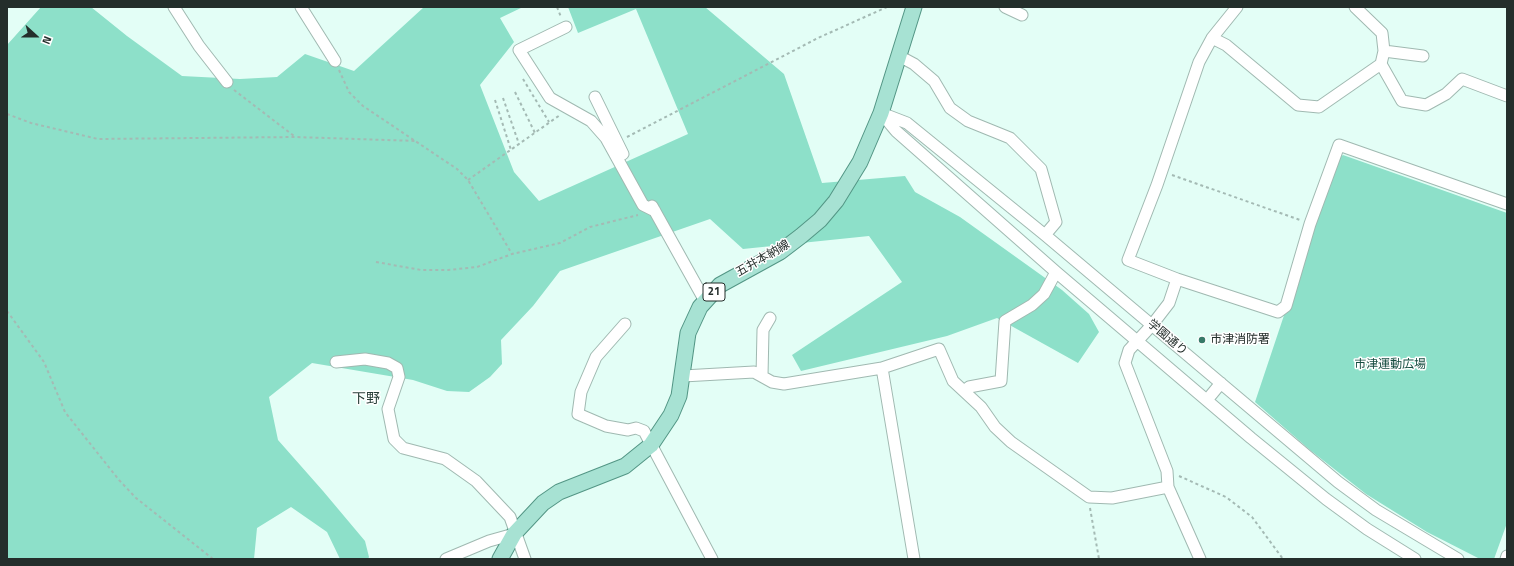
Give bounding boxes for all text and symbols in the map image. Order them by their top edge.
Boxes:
north arrow [16,16,56,56]
text: N [38,34,56,47]
street label: 五井本納線 [733,238,793,280]
road number: 21 [703,283,725,301]
street label: 学園通り [1144,317,1190,359]
place label: 市津消防署 [1210,333,1270,347]
marker: 市津消防署 [1197,335,1207,345]
park label: 市津運動広場 [1354,358,1426,372]
district label: 下野 [352,392,380,408]

